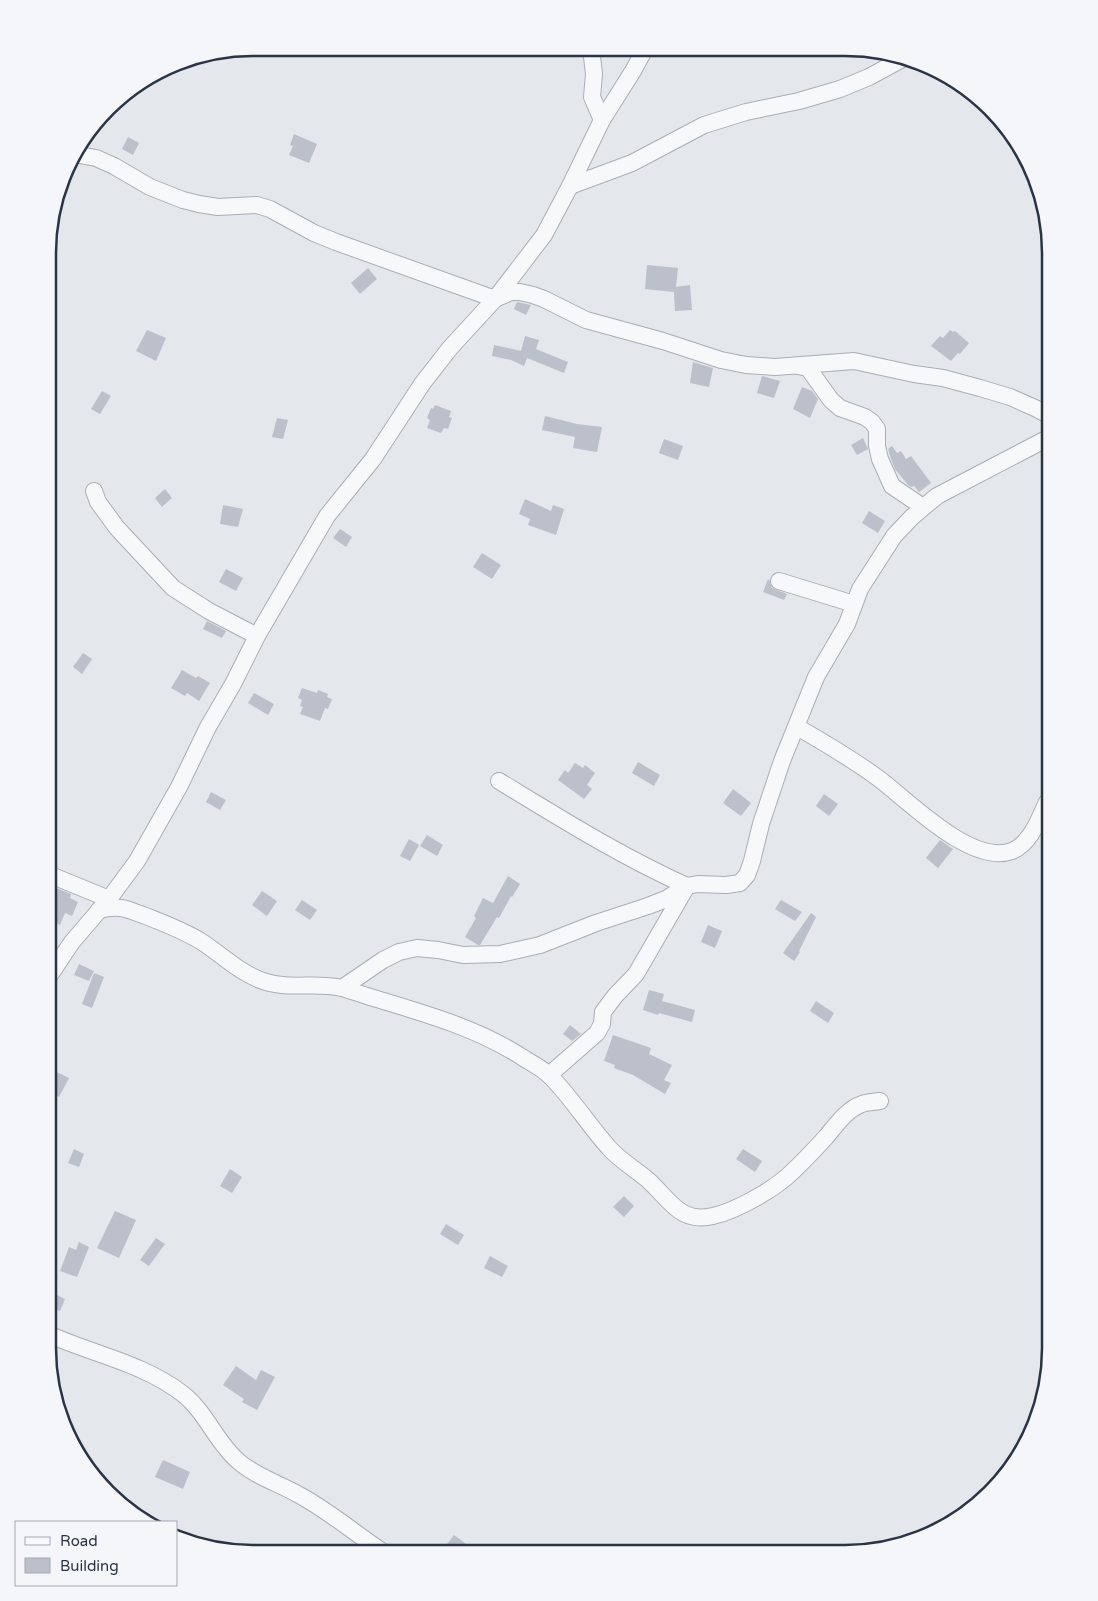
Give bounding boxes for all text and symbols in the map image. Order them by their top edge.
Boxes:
legend [15,1521,178,1586]
text: Road [60,1532,98,1550]
text: Building [60,1557,119,1575]

